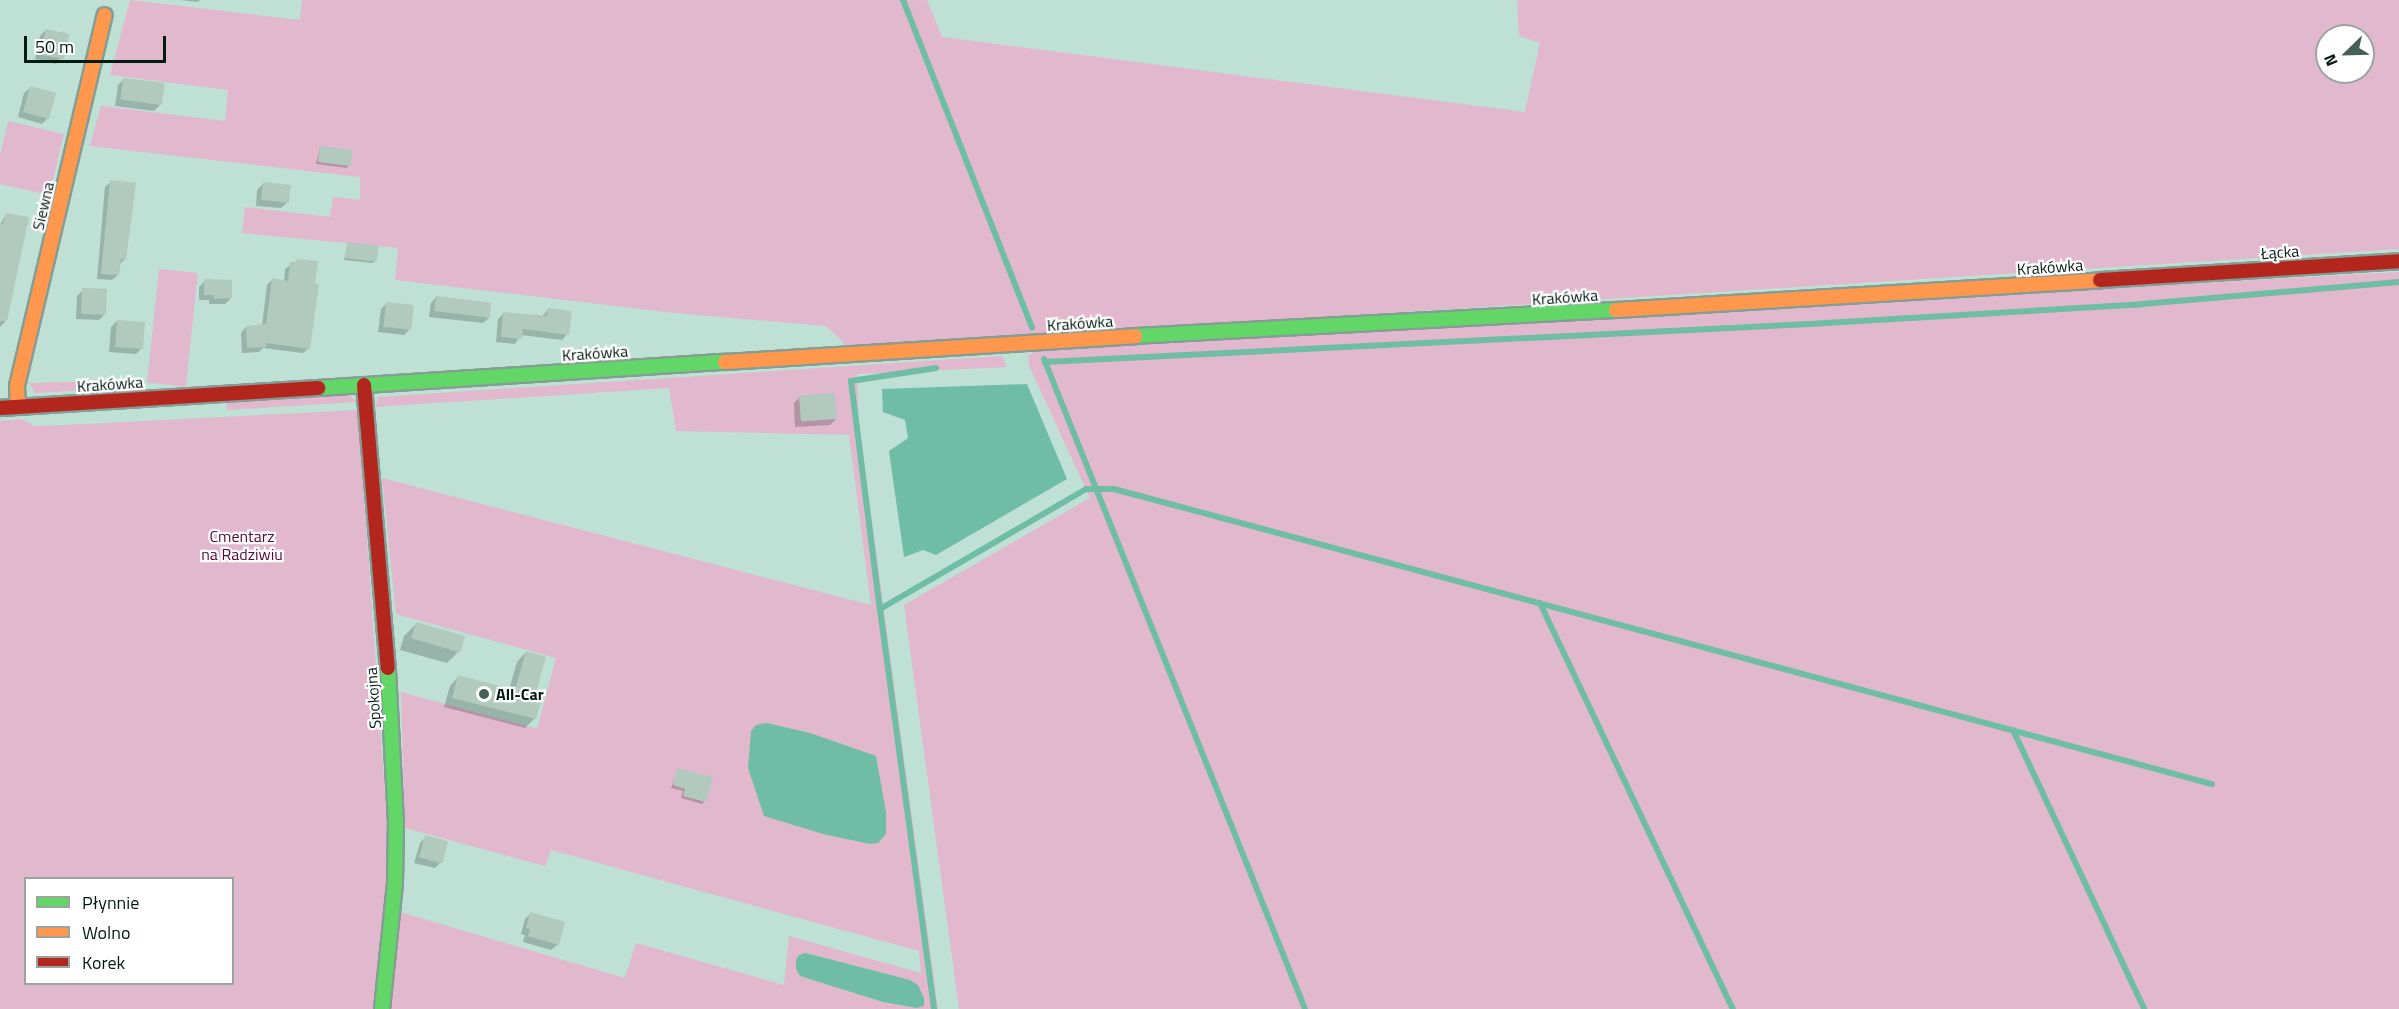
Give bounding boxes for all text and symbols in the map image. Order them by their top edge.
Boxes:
scale bar [27,24,170,62]
north arrow [2315,24,2375,84]
text: 50 m [35,33,74,60]
text: N [2317,50,2343,70]
street label: Siewna [28,180,58,232]
street label: Łącka [2260,241,2300,263]
street label: Krakówka [2016,255,2084,279]
street label: Krakówka [1531,285,1599,309]
street label: Krakówka [1046,311,1114,335]
street label: Krakówka [561,341,629,365]
street label: Krakówka [76,372,144,396]
park label: Cmentarz na Radziwiu [201,526,283,564]
street label: Spokojna [361,667,385,729]
place label: All-Car [496,684,544,704]
marker: All-Car [477,687,491,701]
legend [24,877,234,985]
text: Płynnie [82,889,139,916]
text: Wolno [82,919,130,946]
text: Korek [82,949,125,976]

